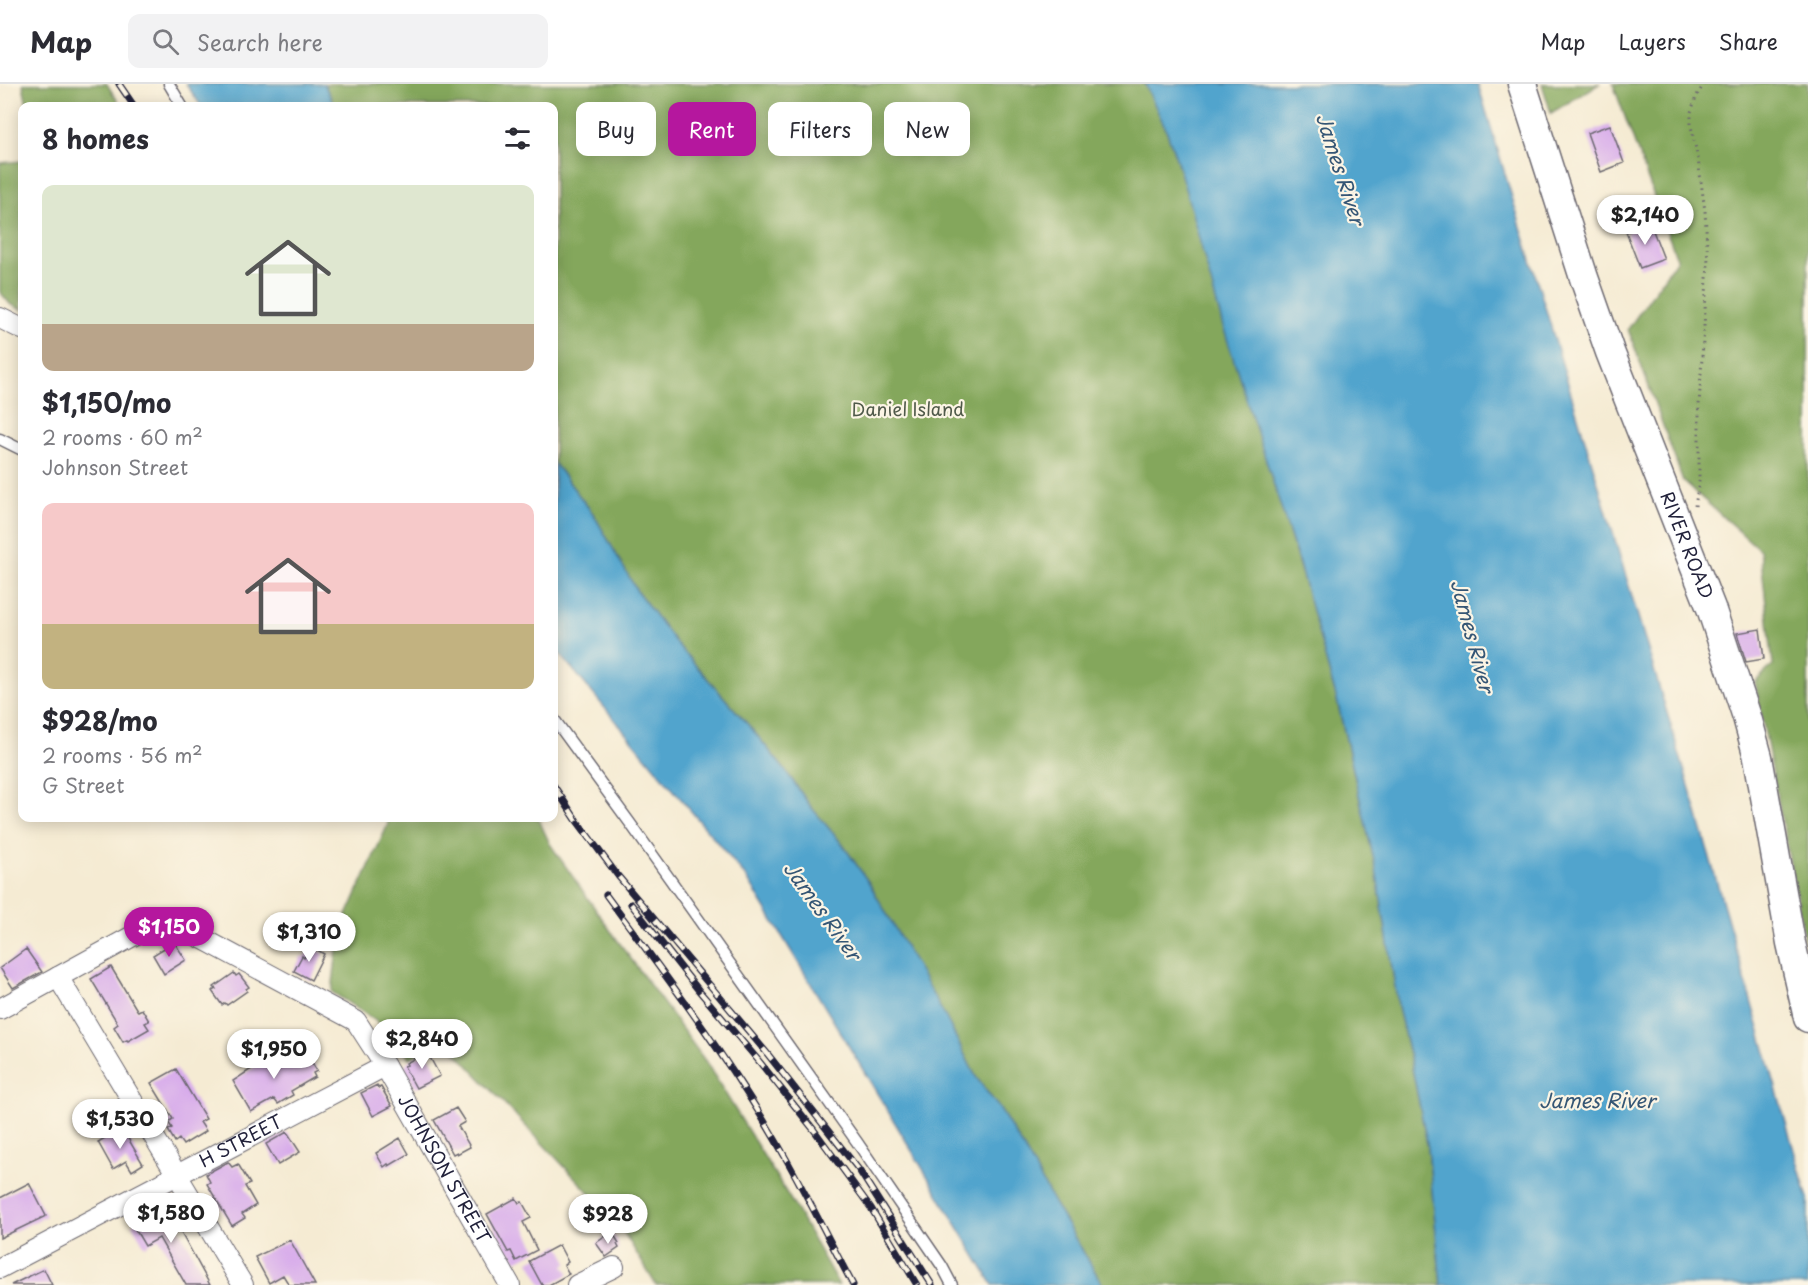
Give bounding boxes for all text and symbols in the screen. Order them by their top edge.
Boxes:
search box [128,14,548,68]
text: Map [30,20,92,63]
icon: search [149,25,182,58]
text: Search here [197,25,323,58]
text: Map [1541,25,1585,57]
text: Layers [1618,25,1686,57]
text: Share [1719,25,1778,57]
chip: Buy [576,102,656,156]
chip: Rent [668,102,756,156]
chip: Filters [768,102,872,156]
chip: New [884,102,970,156]
water label: James River [1309,109,1374,231]
text: 8 homes [42,119,149,158]
icon: filters [501,122,534,155]
pin: $2,140 [1596,195,1694,246]
text: $2,140 [1611,199,1679,229]
icon: home [234,224,342,332]
text: $1,150/mo [42,383,171,422]
park label: Daniel Island [852,395,964,422]
text: 2 rooms · 60 m² [42,422,203,452]
text: Johnson Street [42,452,188,482]
street label: RIVER ROAD [1654,487,1721,602]
icon: home [234,542,342,650]
water label: James River [1443,576,1503,698]
text: $928/mo [42,701,158,740]
text: 2 rooms · 56 m² [42,740,203,770]
text: G Street [42,770,124,800]
water label: James River [777,855,871,969]
pin: $1,150 [120,907,218,958]
text: $1,150 [138,911,200,941]
pin: $1,310 [260,912,358,963]
text: $1,310 [277,916,341,946]
pin: $2,840 [373,1019,471,1070]
text: $2,840 [385,1023,459,1053]
pin: $1,950 [225,1029,323,1080]
text: $1,950 [241,1033,307,1063]
water label: James River [1539,1085,1658,1115]
street label: JOHNSON STREET [392,1089,499,1248]
pin: $1,530 [71,1099,169,1150]
text: $1,530 [86,1103,154,1133]
street label: H STREET [194,1107,287,1173]
pin: $1,580 [122,1193,220,1244]
pin: $928 [572,1194,644,1245]
text: $1,580 [137,1197,205,1227]
text: $928 [583,1198,633,1228]

